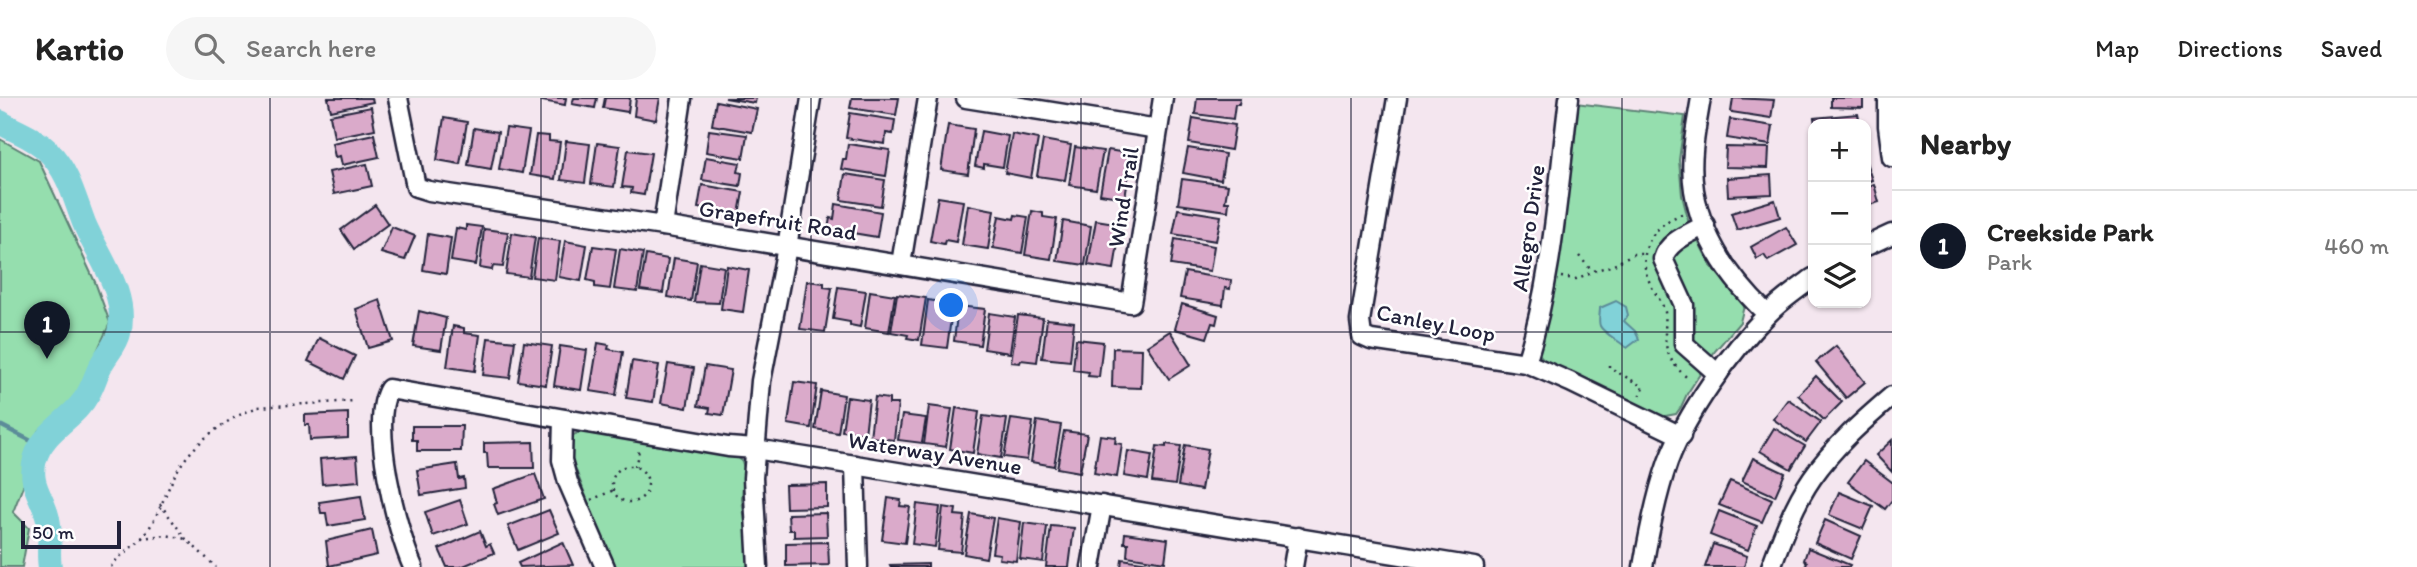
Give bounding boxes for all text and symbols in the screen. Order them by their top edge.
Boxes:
search box [166,17,656,80]
text: Kartio [35,29,124,68]
icon: search [190,29,228,67]
text: Search here [246,32,376,64]
text: Map [2095,34,2139,63]
text: Directions [2177,34,2283,63]
text: Saved [2321,34,2382,63]
map controls [1808,119,1871,308]
button: + [1808,119,1871,182]
text: Nearby [1920,125,2011,162]
street label: Wind Trail [1101,144,1145,249]
street label: Allegro Drive [1505,163,1551,293]
button: − [1808,182,1871,245]
street label: Grapefruit Road [697,194,859,246]
text: Creekside Park [1987,216,2153,248]
text: 1 [1938,232,1948,260]
text: 460 m [2324,232,2389,260]
button: layers [1808,245,1871,308]
text: Park [1987,248,2032,276]
your location [934,288,968,322]
street label: Canley Loop [1374,298,1498,348]
pin: 1 [24,301,70,359]
street label: Waterway Avenue [846,425,1024,481]
scale bar [21,518,121,550]
text: 50 m [32,521,74,544]

